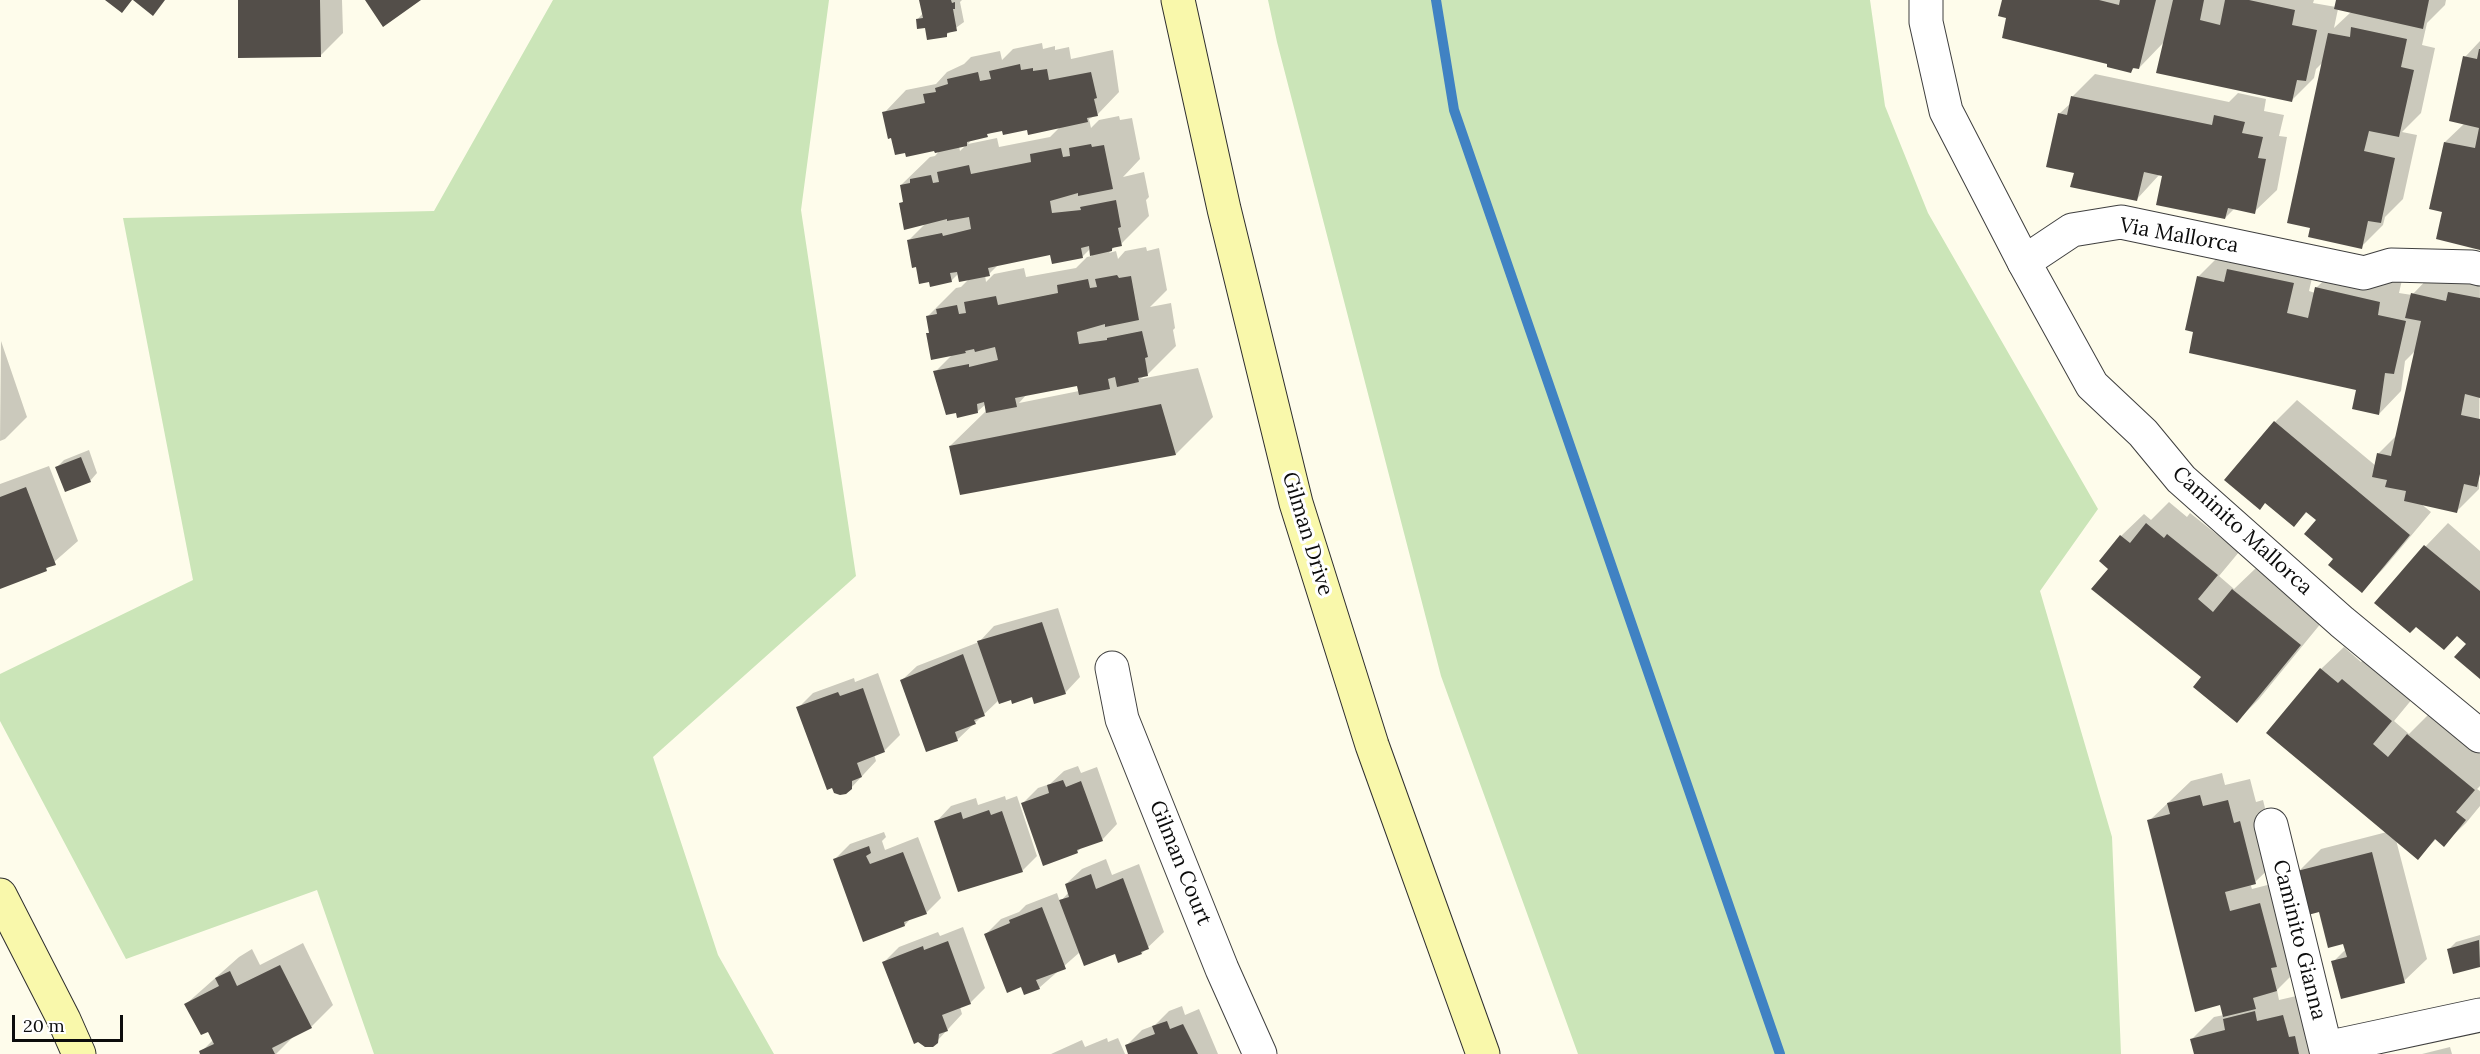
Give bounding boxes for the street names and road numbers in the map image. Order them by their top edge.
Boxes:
street label: Via Mallorca [2118,213,2240,259]
street label: Caminito Mallorca [2167,461,2317,601]
street label: Gilman Drive [1276,469,1338,599]
street label: Gilman Court [1144,797,1216,929]
street label: Caminito Gianna [2267,857,2331,1023]

